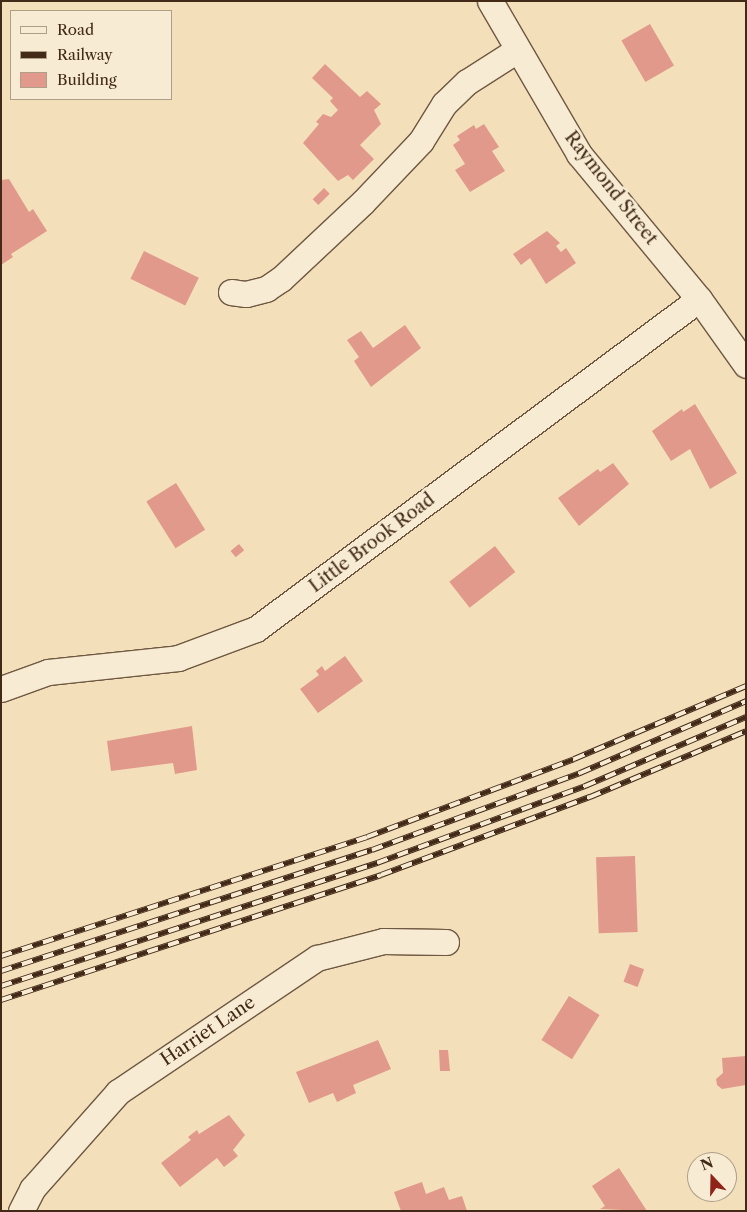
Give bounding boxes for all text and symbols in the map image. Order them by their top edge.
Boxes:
legend [10,10,172,100]
text: Road [57,20,94,39]
text: Railway [57,45,113,64]
text: Building [57,70,117,89]
street label: Raymond Street [560,127,662,249]
street label: Little Brook Road [305,489,439,597]
street label: Harriet Lane [157,991,259,1071]
north arrow [687,1152,737,1202]
text: N [698,1153,716,1175]

